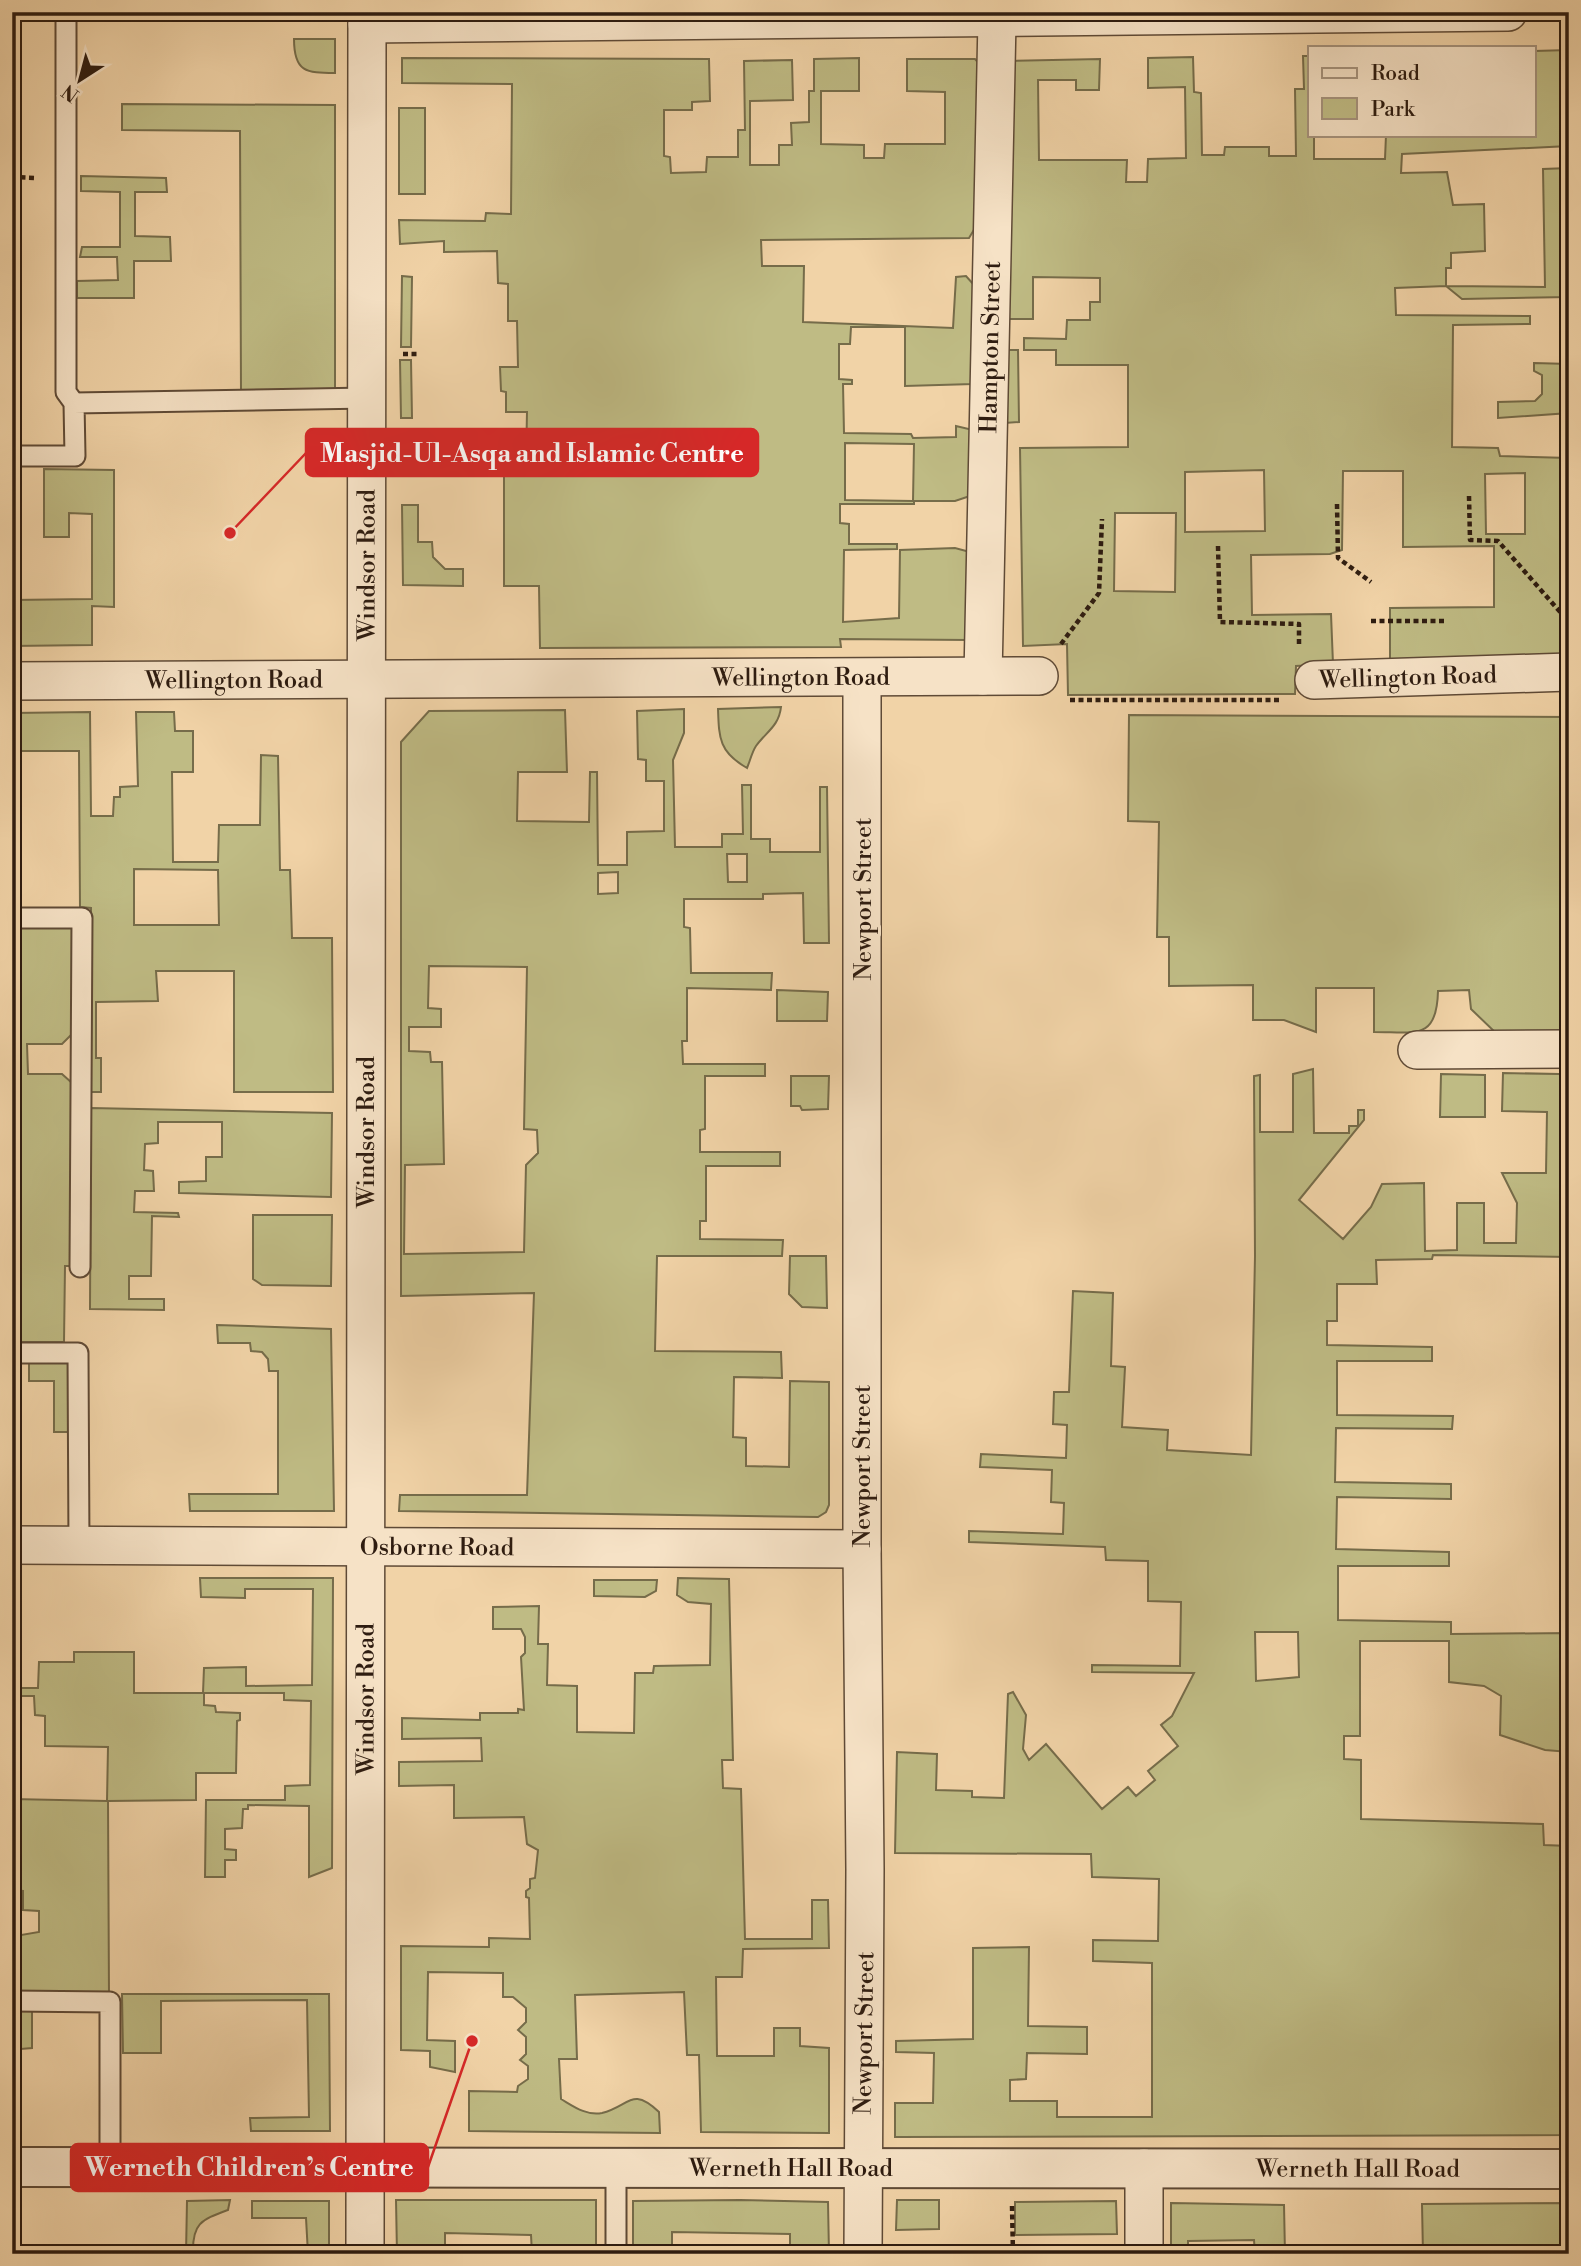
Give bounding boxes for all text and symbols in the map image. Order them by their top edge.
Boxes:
north arrow [46,46,116,116]
legend [1308,46,1536,136]
text: Road [1371,61,1420,87]
text: N [57,79,84,107]
text: Park [1371,97,1416,123]
street label: Hampton Street [974,260,1008,434]
callout: Masjid-Ul-Asqa and Islamic Centre [306,429,758,476]
text: Masjid-Ul-Asqa and Islamic Centre [320,438,744,470]
street label: Windsor Road [352,489,383,642]
street label: Wellington Road [1318,660,1498,696]
street label: Wellington Road [711,663,890,694]
street label: Wellington Road [144,665,323,696]
street label: Newport Street [849,817,879,981]
street label: Windsor Road [352,1056,382,1209]
street label: Newport Street [848,1384,878,1548]
street label: Osborne Road [360,1533,515,1563]
street label: Windsor Road [351,1623,382,1776]
street label: Newport Street [849,1951,881,2115]
callout: Werneth Children’s Centre [71,2144,428,2191]
text: Werneth Children’s Centre [83,2152,414,2184]
street label: Werneth Hall Road [688,2154,893,2184]
street label: Werneth Hall Road [1255,2155,1460,2185]

